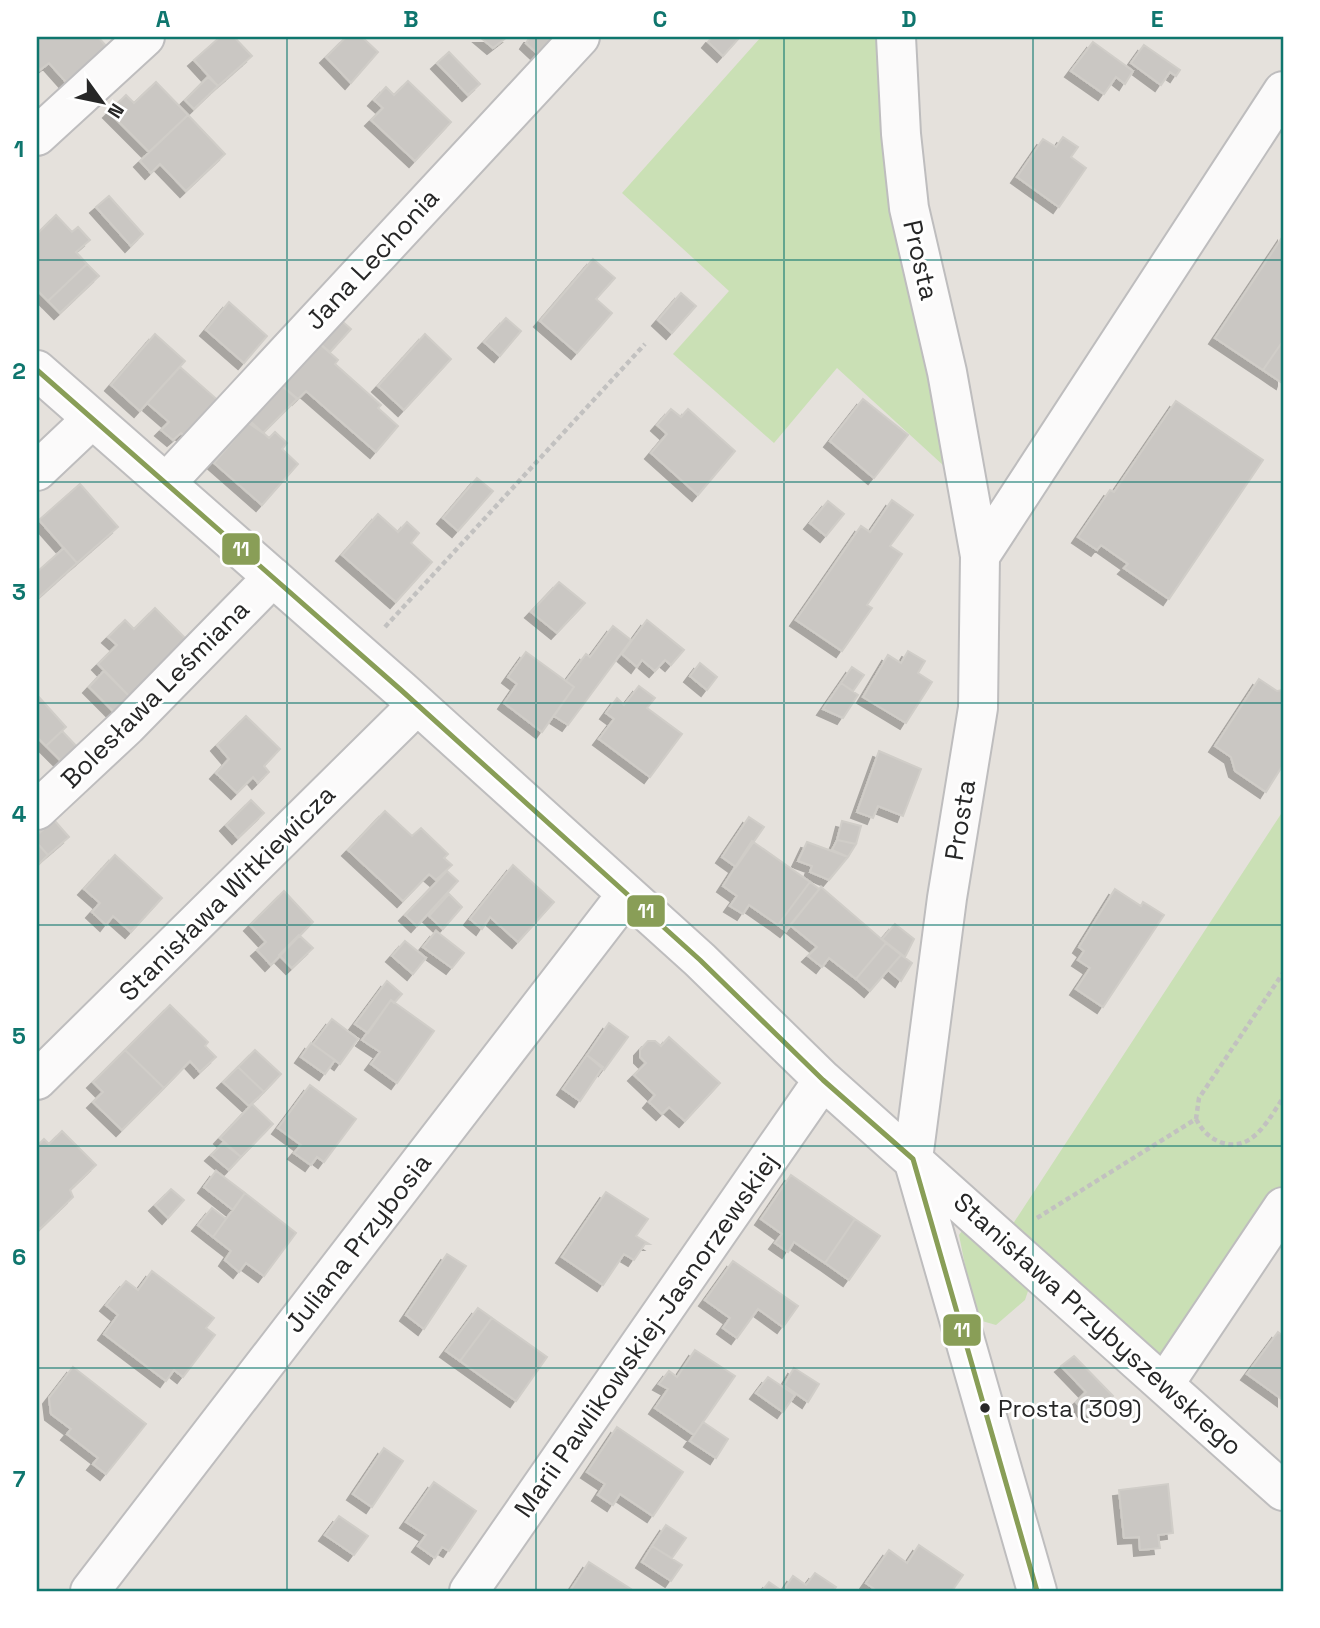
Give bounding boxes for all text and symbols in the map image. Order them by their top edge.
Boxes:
text: A [156,4,171,34]
text: B [403,4,419,34]
text: C [653,4,667,34]
text: D [901,4,917,34]
text: E [1151,4,1163,34]
north arrow [66,66,136,136]
text: N [102,99,130,123]
text: 1 [14,134,24,164]
street label: Jana Lechonia [298,181,446,337]
street label: Prosta [895,217,947,303]
text: 2 [12,356,26,386]
line badge: 11 [221,532,261,566]
text: 11 [232,537,250,562]
text: 3 [12,577,26,607]
street label: Bolesława Leśmiana [54,592,257,795]
street label: Prosta [937,777,983,863]
street label: Stanisława Witkiewicza [112,778,342,1008]
text: 4 [12,799,27,829]
line badge: 11 [626,894,666,928]
text: 11 [637,899,655,924]
text: 5 [12,1021,26,1051]
street label: Juliana Przybosia [277,1146,439,1340]
street label: Marii Pawlikowskiej-Jasnorzewskiej [507,1146,785,1524]
street label: Stanisława Przybyszewskiego [946,1185,1250,1463]
text: 6 [12,1242,26,1272]
line badge: 11 [942,1313,982,1347]
text: 11 [953,1318,971,1343]
place label: Prosta (309) [998,1393,1142,1424]
marker: Prosta (309) [978,1401,992,1415]
text: 7 [13,1464,26,1494]

